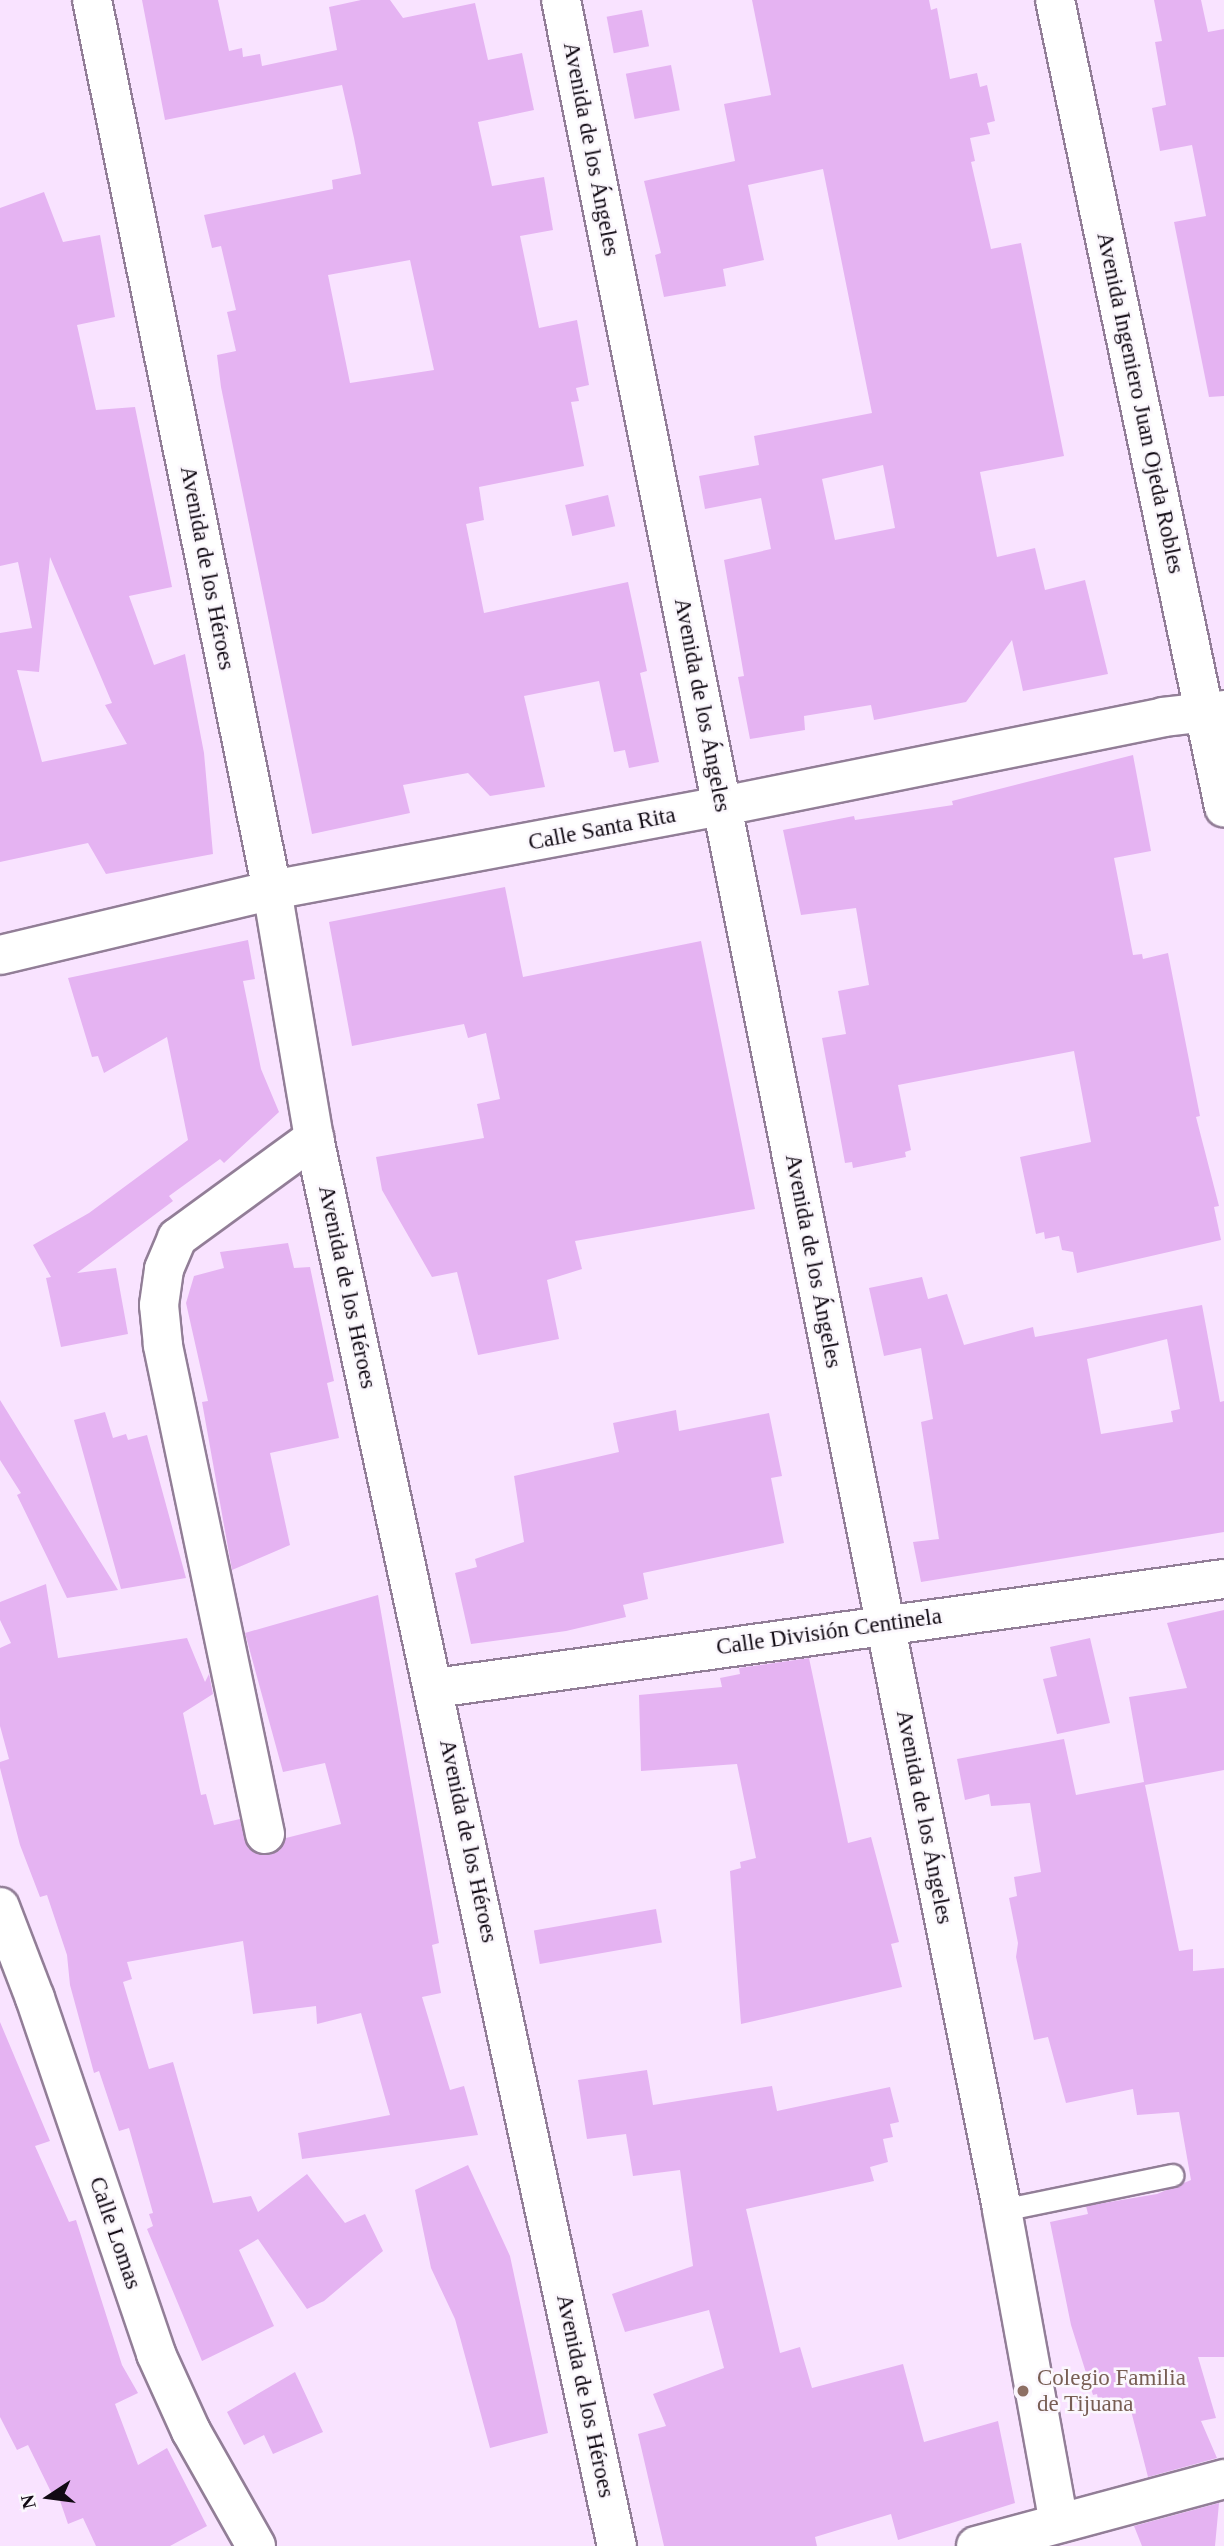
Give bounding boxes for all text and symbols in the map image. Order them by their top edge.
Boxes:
street label: Avenida de los Ángeles [557,40,625,258]
street label: Avenida Ingeniero Juan Ojeda Robles [1090,230,1190,576]
street label: Avenida de los Héroes [174,464,240,672]
street label: Avenida de los Ángeles [668,596,736,814]
street label: Calle Santa Rita [526,801,678,857]
street label: Avenida de los Ángeles [779,1152,847,1370]
street label: Avenida de los Héroes [312,1183,382,1391]
street label: Calle División Centinela [714,1603,944,1661]
street label: Avenida de los Ángeles [890,1708,958,1926]
street label: Avenida de los Héroes [433,1737,503,1945]
street label: Calle Lomas [83,2173,147,2293]
street label: Avenida de los Héroes [550,2292,620,2500]
place label: Colegio Familia de Tijuana [1037,2364,1186,2418]
marker: Colegio Familia de Tijuana [1015,2383,1031,2399]
north arrow [14,2462,84,2532]
text: N [16,2493,40,2511]

